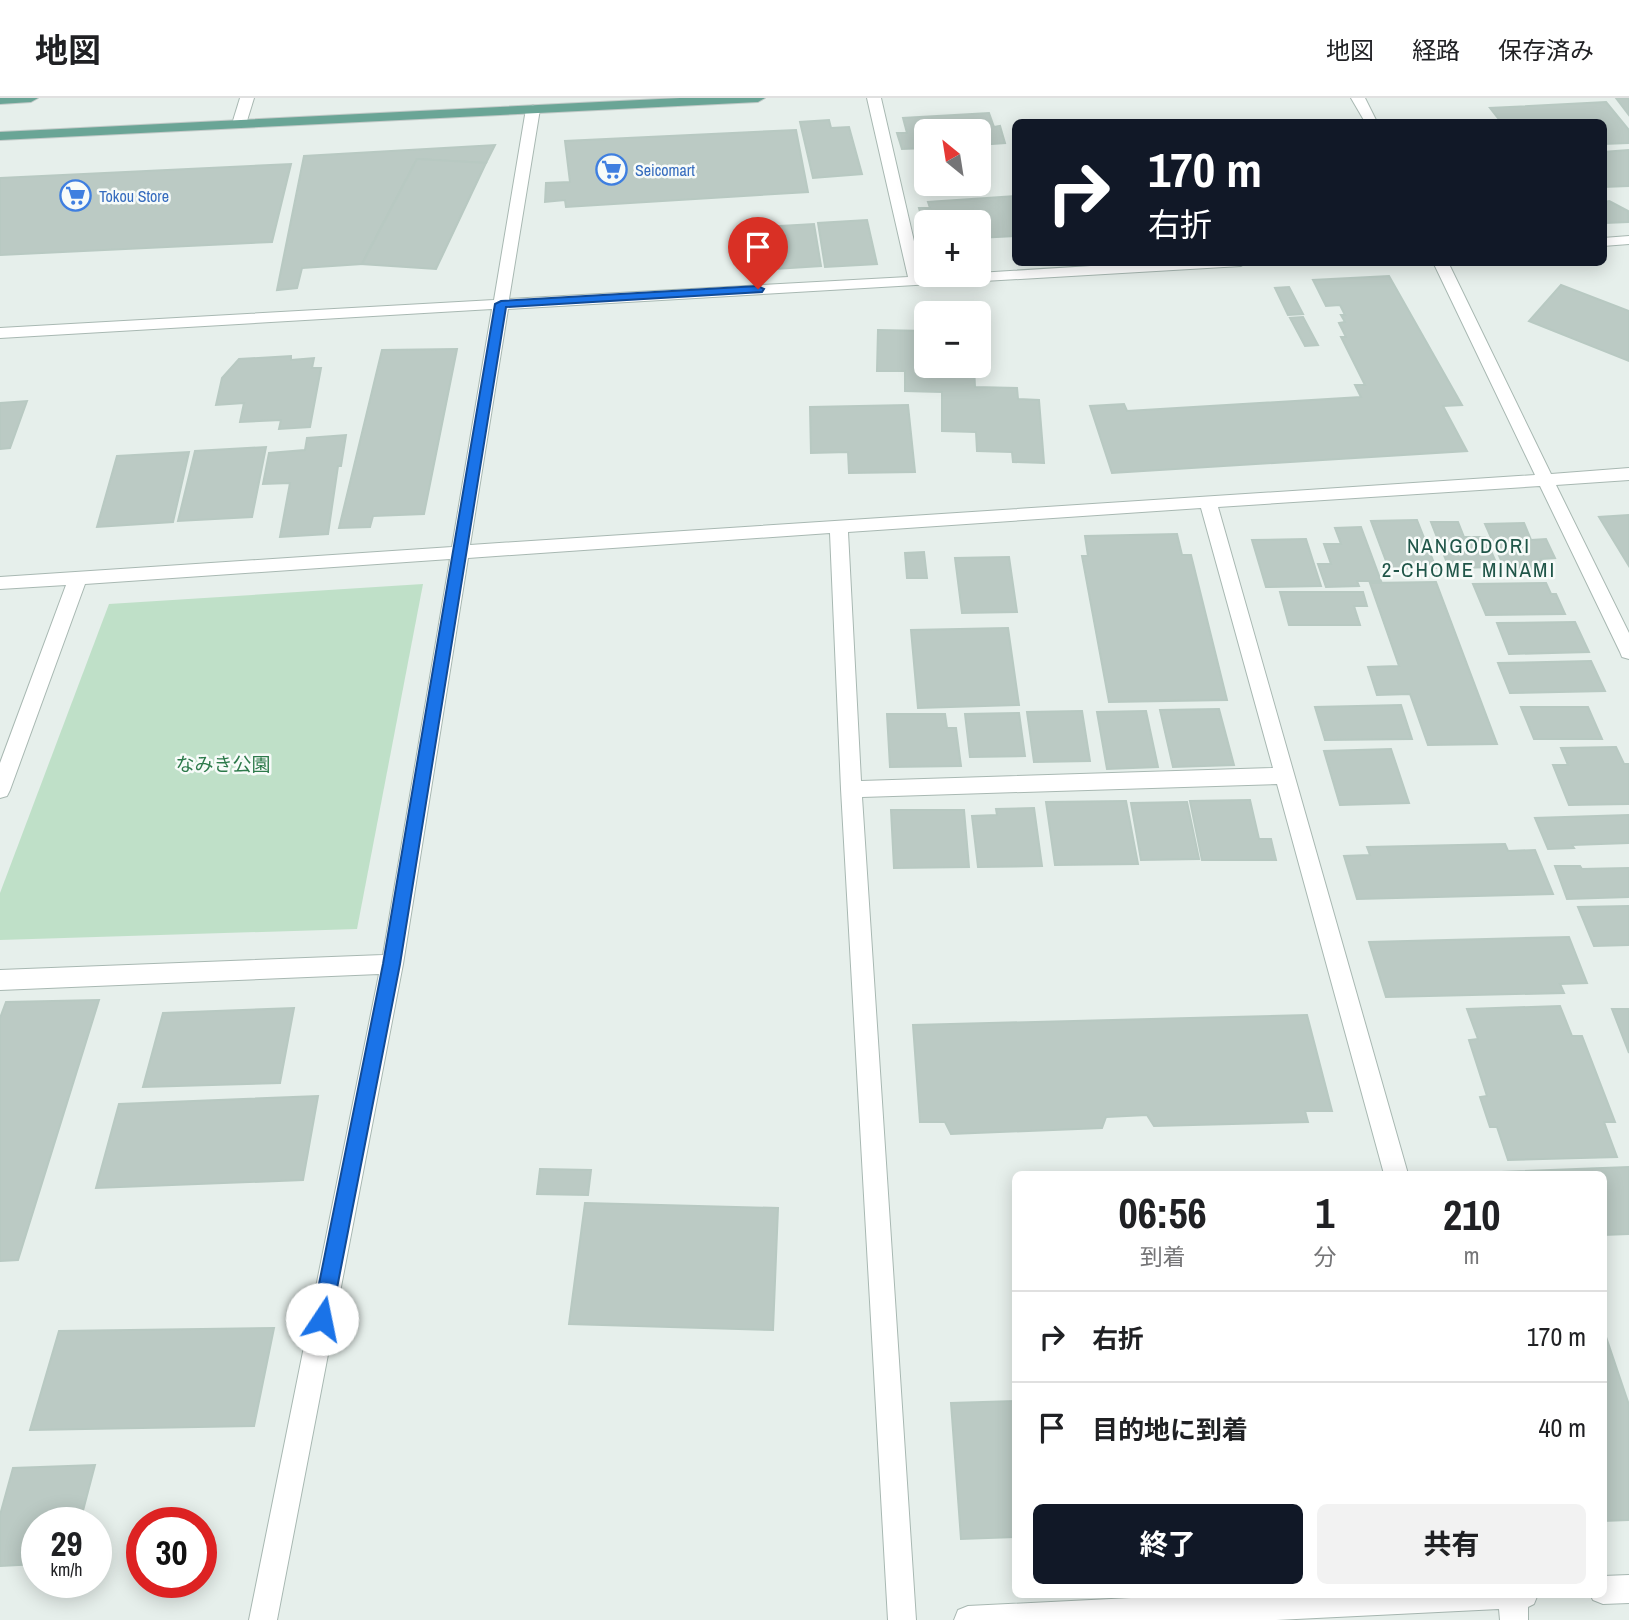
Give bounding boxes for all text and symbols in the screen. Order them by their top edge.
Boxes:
text: 地図 [35,28,101,72]
text: 地図 [1326,34,1374,66]
text: 経路 [1412,34,1460,66]
text: 保存済み [1498,34,1594,66]
north arrow [914,119,990,196]
map controls [914,119,991,378]
text: 170 m [1148,136,1262,202]
icon: right [1033,147,1124,238]
supermarket icon: Seicomart [595,153,629,187]
place label: Seicomart [635,159,695,181]
supermarket icon: Tokou Store [59,179,93,213]
place label: Tokou Store [99,185,169,207]
text: 右折 [1148,203,1212,246]
button: + [914,210,991,287]
pin [728,217,788,289]
icon: arrive [739,228,777,266]
button: − [914,301,991,378]
district label: NANGODORI 2-CHOME MINAMI [1382,531,1556,584]
park label: なみき公園 [175,751,271,777]
text: 06:56 [1119,1185,1207,1241]
text: 1 [1315,1185,1334,1241]
text: 210 [1443,1187,1500,1243]
text: m [1464,1240,1480,1271]
text: 到着 [1140,1241,1186,1272]
text: 分 [1313,1241,1336,1272]
position arrow [285,1282,359,1356]
icon: right [1033,1318,1071,1356]
text: 170 m [1527,1319,1586,1354]
text: 右折 [1092,1321,1144,1356]
icon: arrive [1033,1409,1071,1447]
text: 40 m [1539,1410,1586,1445]
text: 目的地に到着 [1092,1412,1248,1447]
button: 終了 [1033,1504,1303,1584]
button: 共有 [1317,1504,1586,1584]
speed limit sign: 30 [126,1507,217,1598]
text: 29 [51,1520,82,1567]
text: km/h [51,1557,83,1582]

